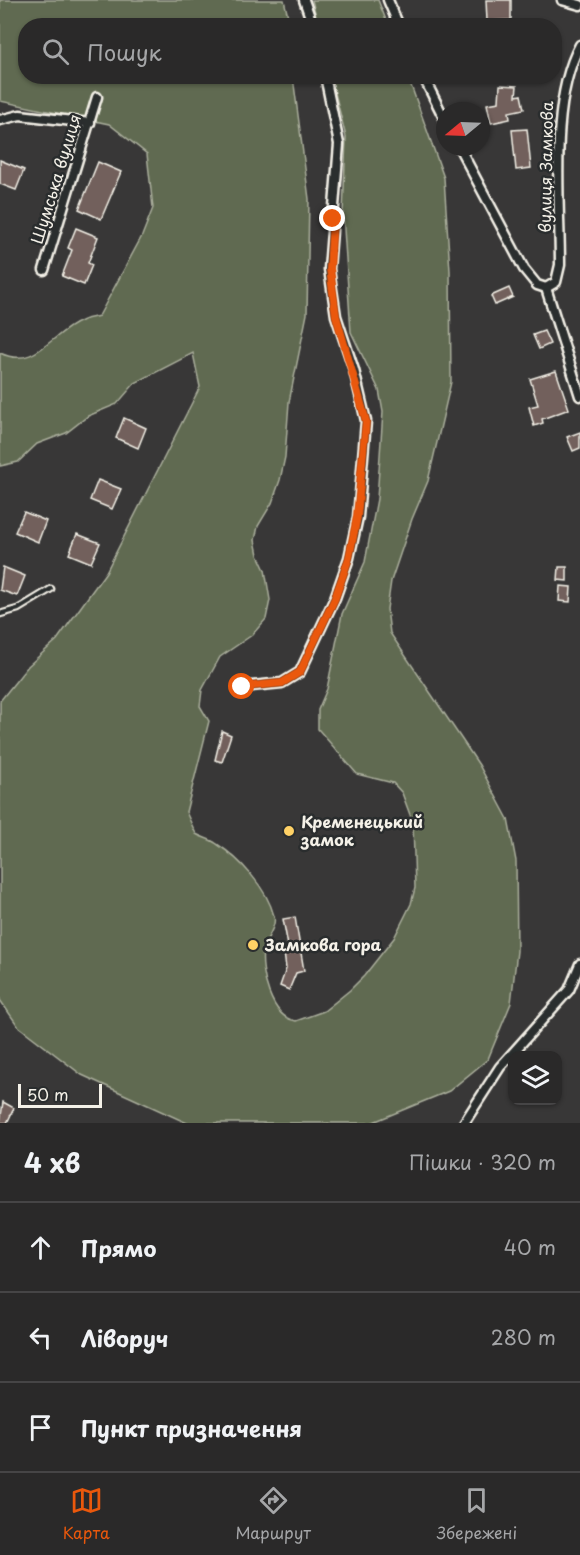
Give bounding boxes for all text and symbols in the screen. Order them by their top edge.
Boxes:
search box [18,18,562,84]
icon: search [39,35,72,68]
text: Пошук [87,35,162,68]
street label: вулиця Замкова [532,101,558,233]
north arrow [436,102,490,156]
street label: Шумська вулиця [24,111,86,246]
route end [319,205,345,231]
route start [228,673,254,699]
place label: Кременецький замок [300,809,423,851]
marker: Кременецький замок [282,824,296,838]
place label: Замкова гора [264,932,382,956]
marker: Замкова гора [246,938,260,952]
map controls [508,1051,562,1105]
button: layers [508,1051,562,1105]
scale bar [18,1081,102,1108]
text: 50 m [27,1082,68,1106]
text: 4 хв [24,1143,80,1182]
text: Пішки · 320 m [409,1147,556,1177]
icon: ahead [24,1231,57,1264]
text: Прямо [81,1231,156,1264]
text: 40 m [504,1232,556,1262]
icon: left [24,1321,57,1354]
text: Ліворуч [81,1321,168,1354]
text: 280 m [491,1322,556,1352]
icon: arrive [24,1411,57,1444]
text: Пункт призначення [81,1411,302,1444]
tab: Карта [63,1484,110,1544]
tab: Маршрут [235,1484,311,1544]
tab: Збережені [437,1484,517,1544]

